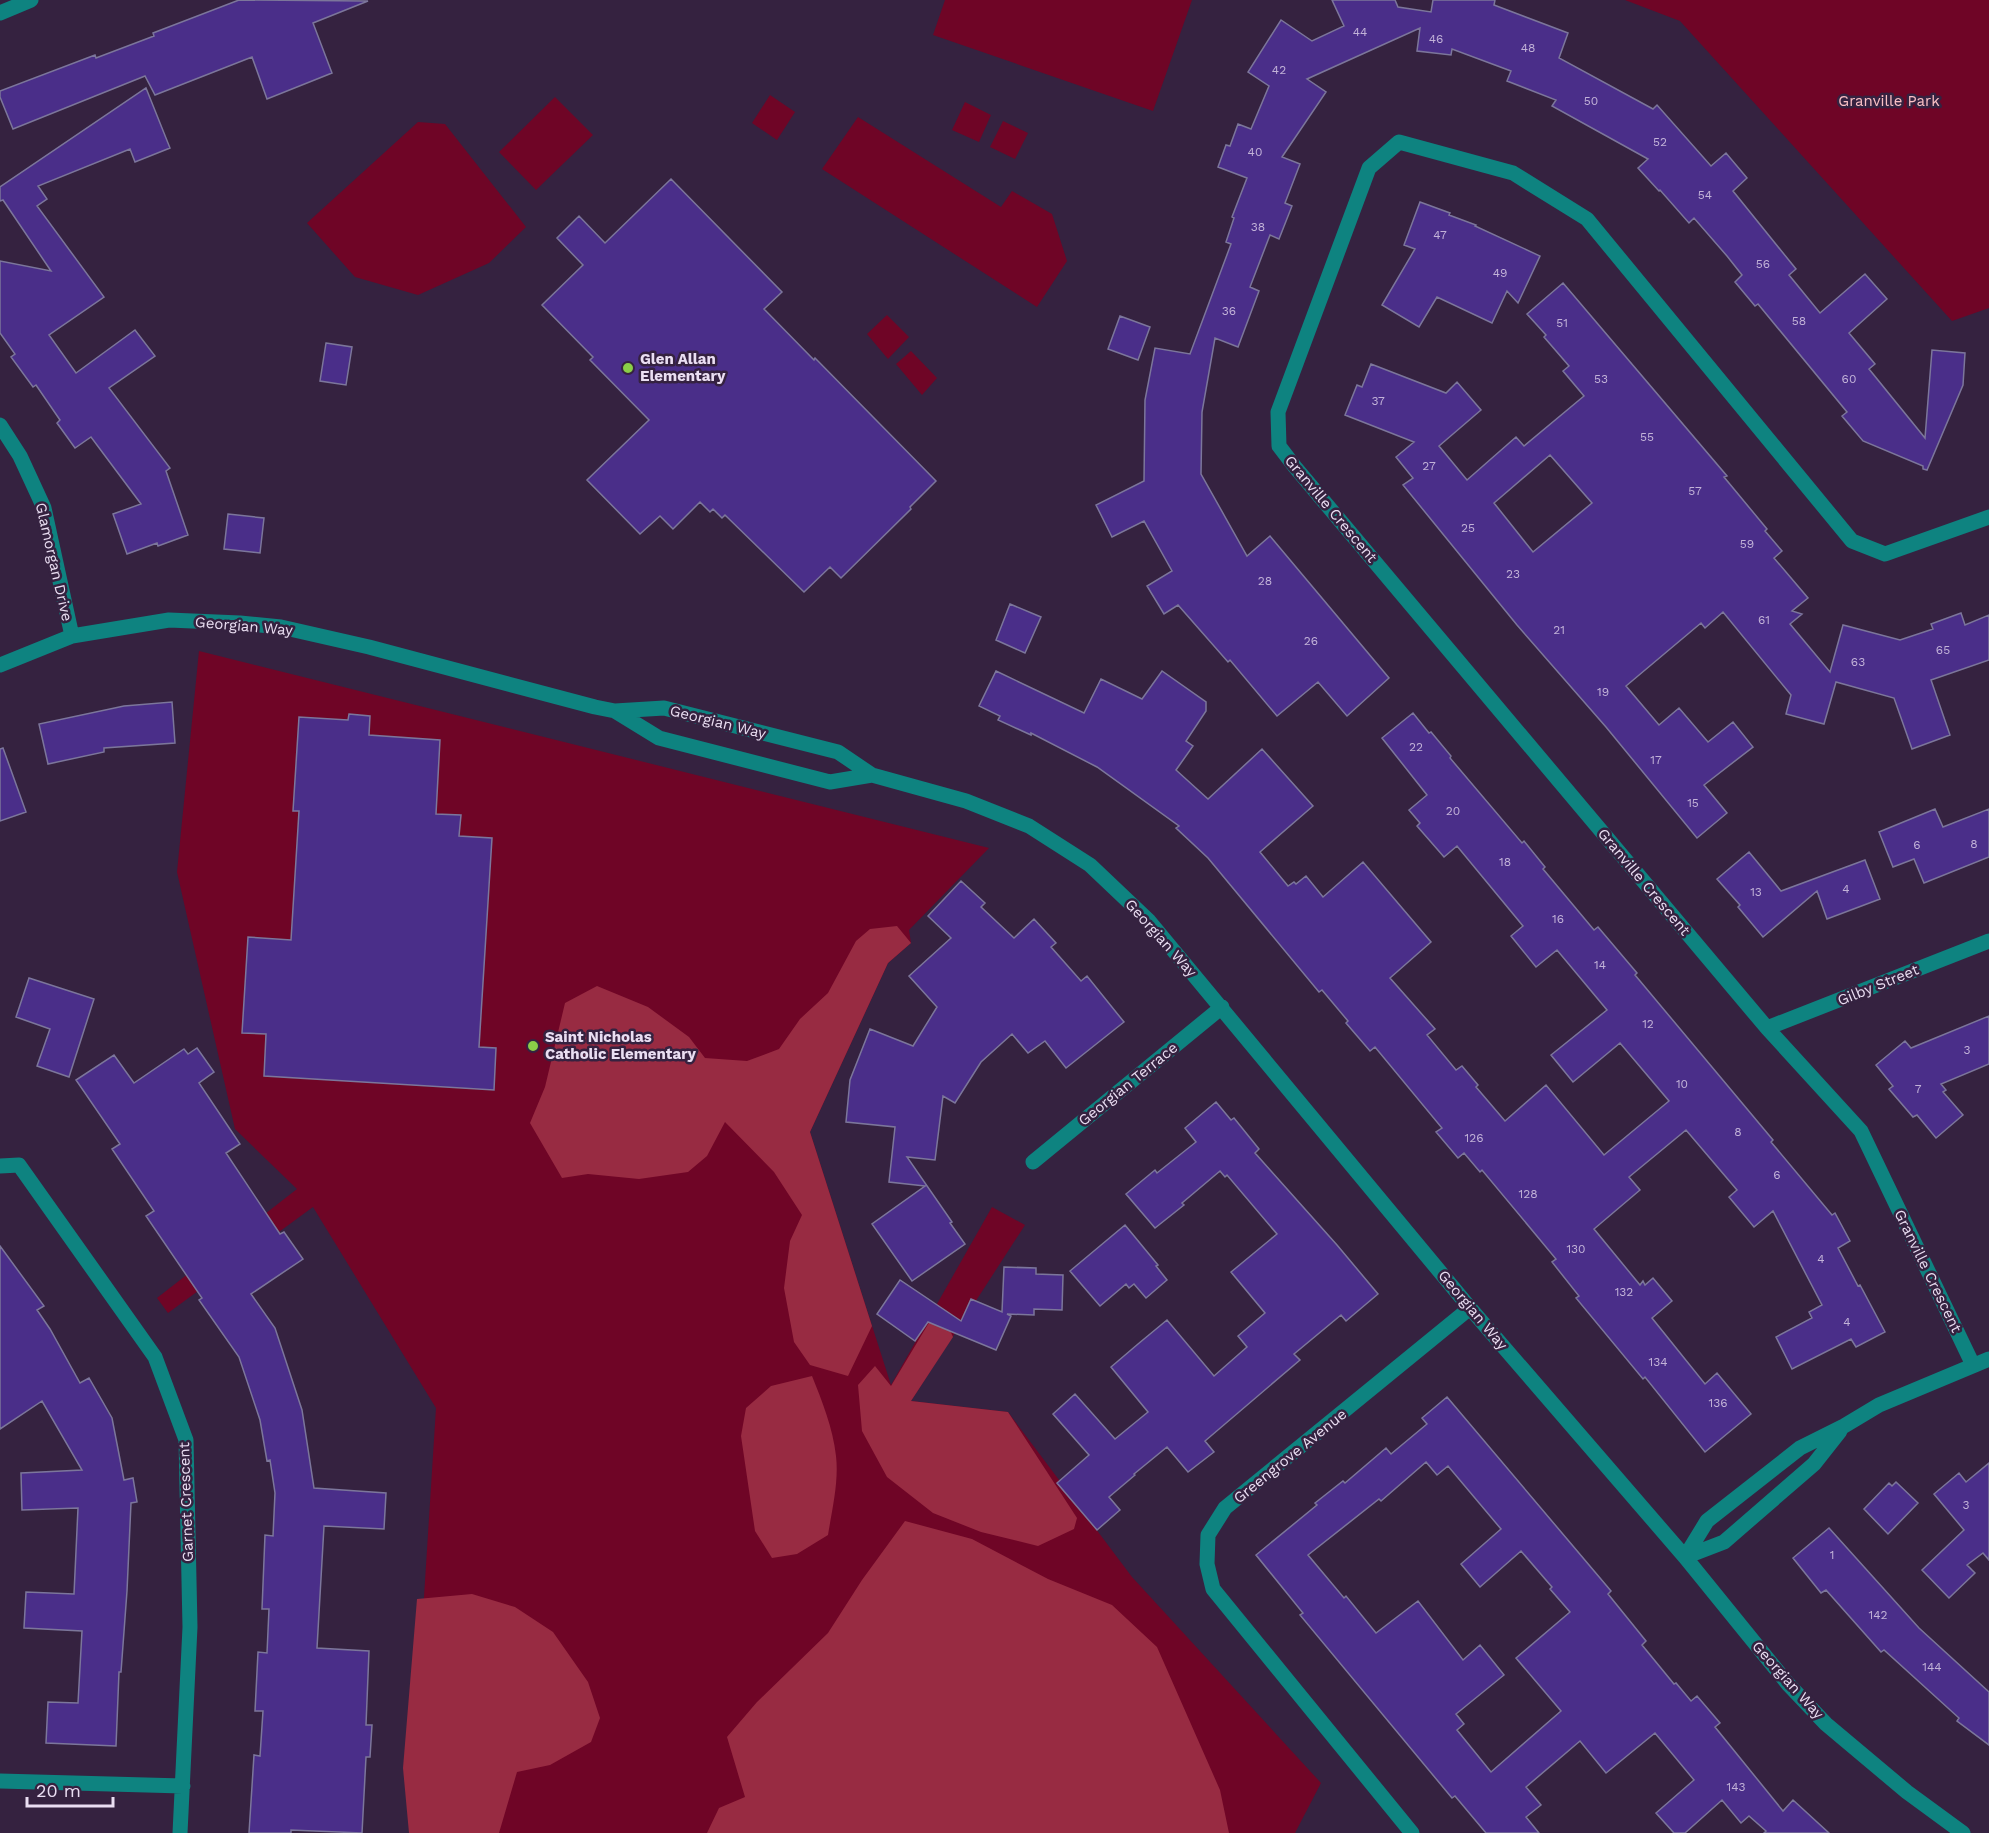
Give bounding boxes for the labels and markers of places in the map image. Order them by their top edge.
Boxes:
place label: Glen Allan Elementary [640,350,726,385]
marker: Glen Allan Elementary [621,361,635,375]
place label: Saint Nicholas Catholic Elementary [545,1028,697,1063]
marker: Saint Nicholas Catholic Elementary [526,1039,540,1053]

